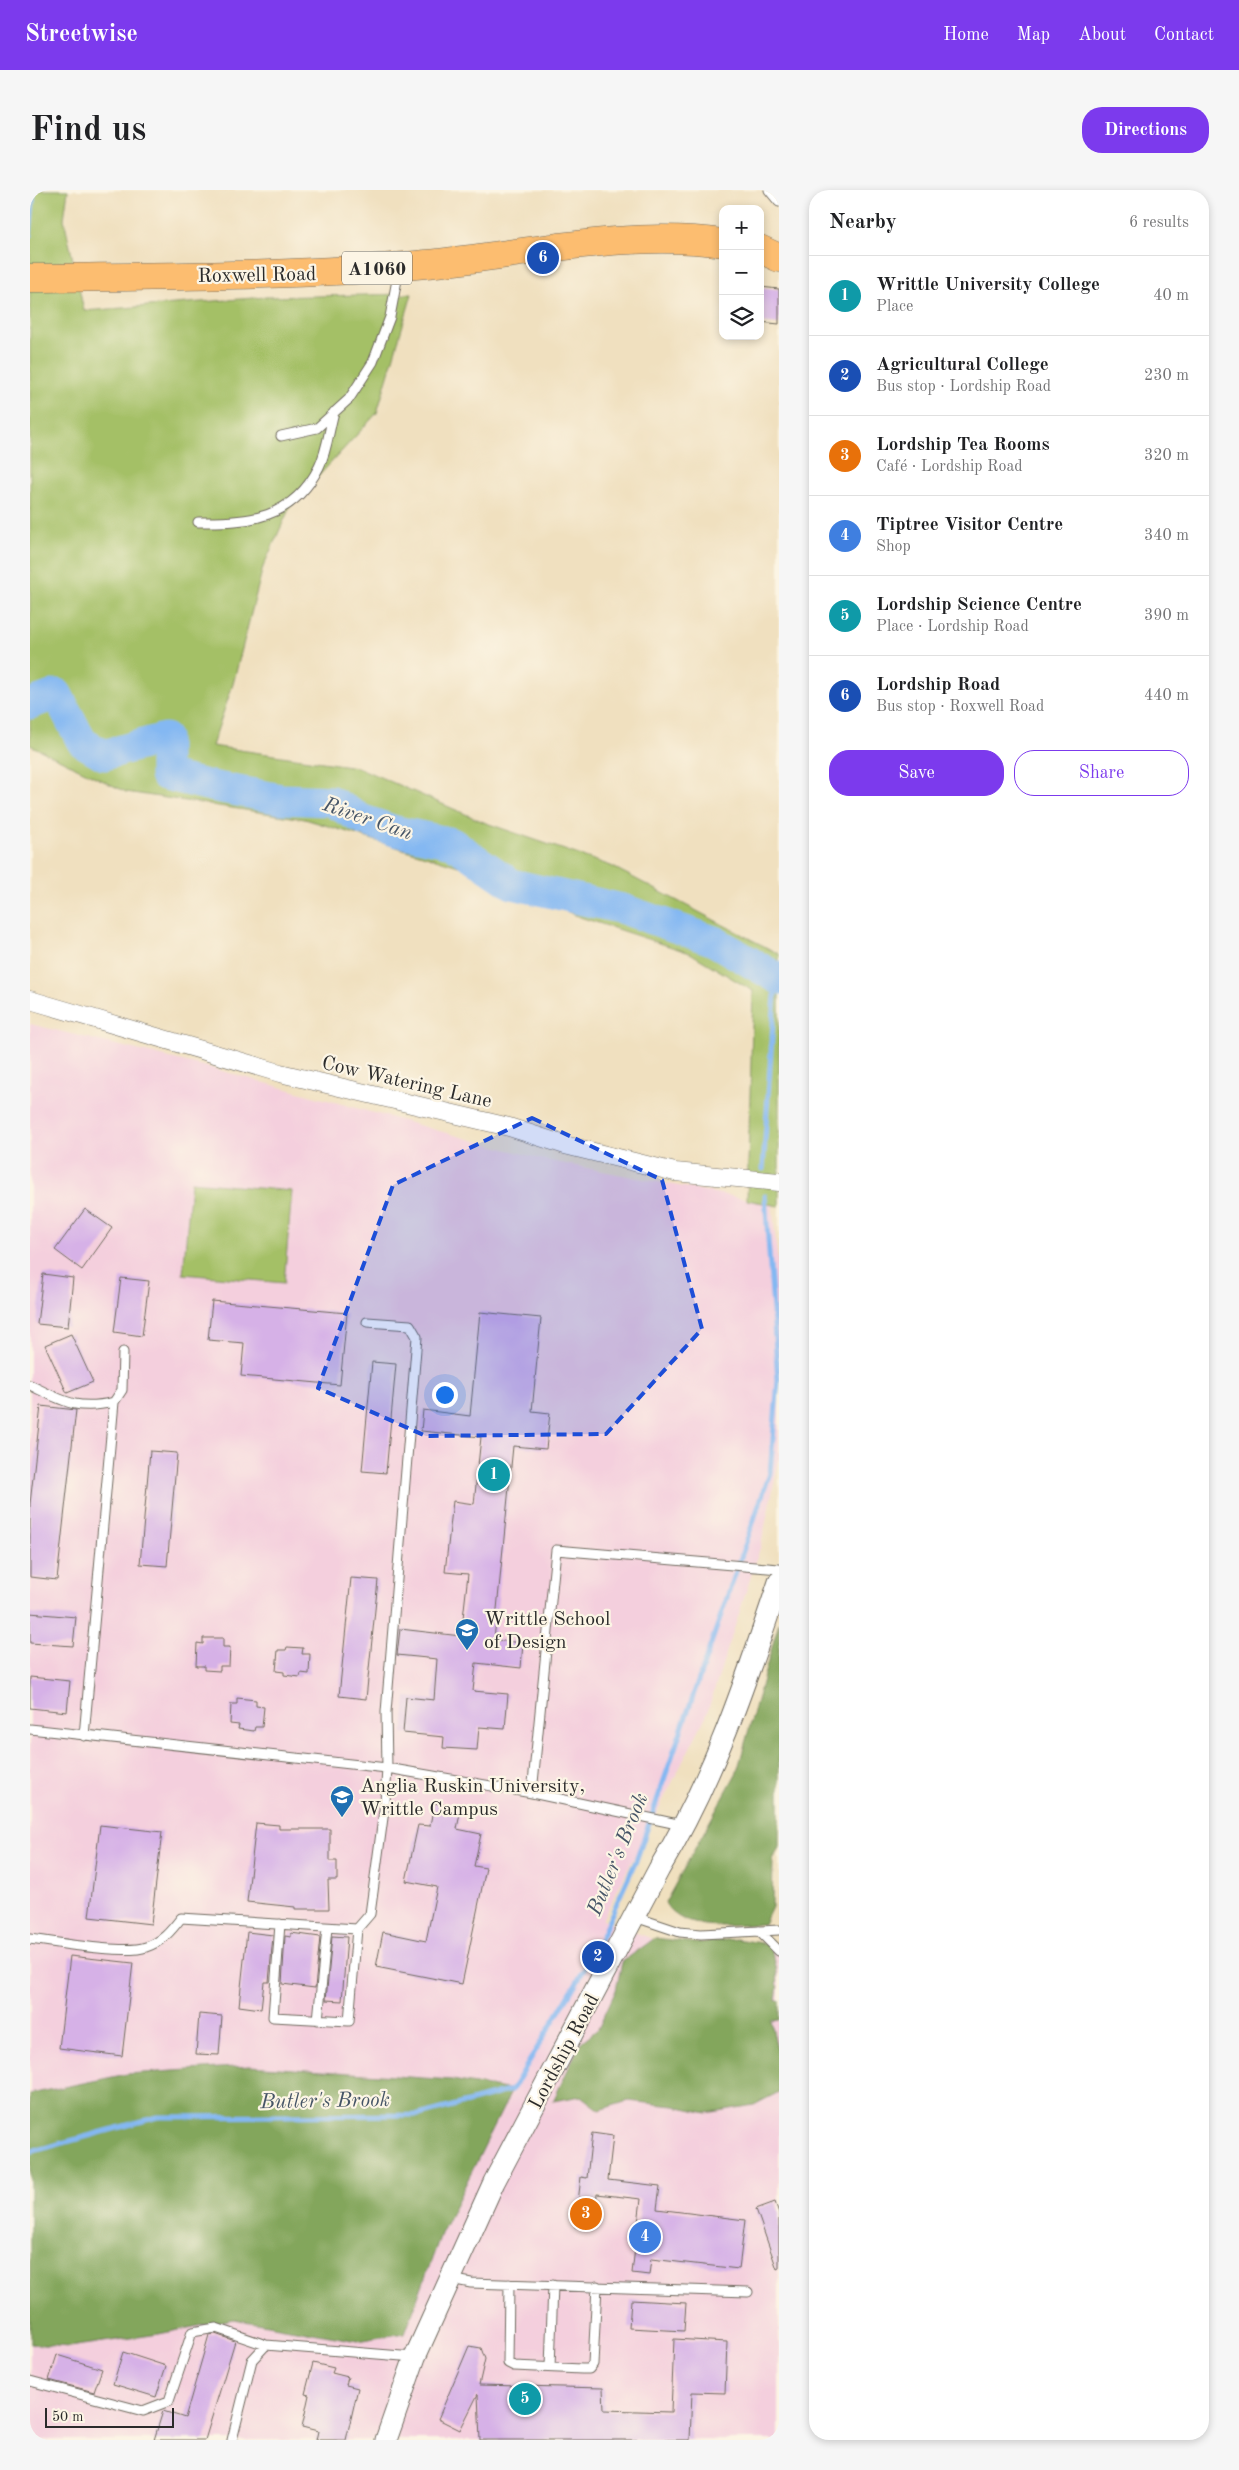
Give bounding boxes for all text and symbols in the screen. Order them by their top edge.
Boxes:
text: Streetwise [25,23,138,47]
text: Home [943,26,989,44]
text: Map [1017,26,1050,44]
text: About [1078,26,1126,44]
text: Contact [1154,26,1214,44]
button: Directions [1082,107,1209,153]
text: Find us [30,113,146,148]
map controls [719,205,764,340]
button: + [719,205,764,250]
text: Nearby [829,212,897,233]
text: 6 results [1129,215,1189,231]
pin: 6 [527,239,559,277]
button: − [719,250,764,295]
road number: A1060 [342,252,412,284]
street label: Roxwell Road [197,265,317,287]
text: Writtle University College [876,276,1100,295]
text: 1 [840,288,850,304]
text: 40 m [1153,288,1189,304]
button: layers [719,295,764,340]
text: Place [876,299,913,315]
text: Agricultural College [876,356,1049,375]
text: 2 [840,368,850,384]
text: 230 m [1144,368,1189,384]
text: Bus stop · Lordship Road [876,379,1051,395]
text: Lordship Tea Rooms [876,436,1050,455]
text: 3 [840,448,850,464]
text: 320 m [1144,448,1189,464]
text: Café · Lordship Road [876,459,1023,475]
text: Tiptree Visitor Centre [876,516,1063,535]
text: 4 [840,528,850,544]
text: 340 m [1144,528,1189,544]
text: Shop [876,539,911,555]
text: Lordship Science Centre [876,596,1082,615]
text: 5 [840,608,850,624]
text: 390 m [1144,608,1189,624]
text: Place · Lordship Road [876,619,1029,635]
text: Lordship Road [876,676,1000,695]
text: 6 [840,688,850,704]
text: 440 m [1144,688,1189,704]
text: Bus stop · Roxwell Road [876,699,1044,715]
button: Save [829,750,1004,796]
button: Share [1014,750,1189,796]
water label: River Can [319,794,415,844]
street label: Cow Watering Lane [320,1054,494,1112]
your location [432,1382,458,1408]
pin: 1 [478,1456,510,1494]
place label: Writtle School of Design [484,1610,610,1653]
school or university icon: Writtle School of Design [454,1617,480,1651]
place label: Anglia Ruskin University, Writtle Campus [360,1777,585,1820]
school or university icon: Anglia Ruskin University, Writtle Campus [329,1784,355,1818]
water label: Butler's Brook [584,1790,652,1920]
pin: 2 [582,1938,614,1976]
street label: Lordship Road [526,1991,604,2113]
water label: Butler's Brook [259,2090,390,2113]
pin: 3 [570,2195,602,2233]
pin: 4 [629,2218,661,2256]
pin: 5 [509,2380,541,2418]
scale bar [45,2405,174,2428]
text: 50 m [52,2410,83,2424]

